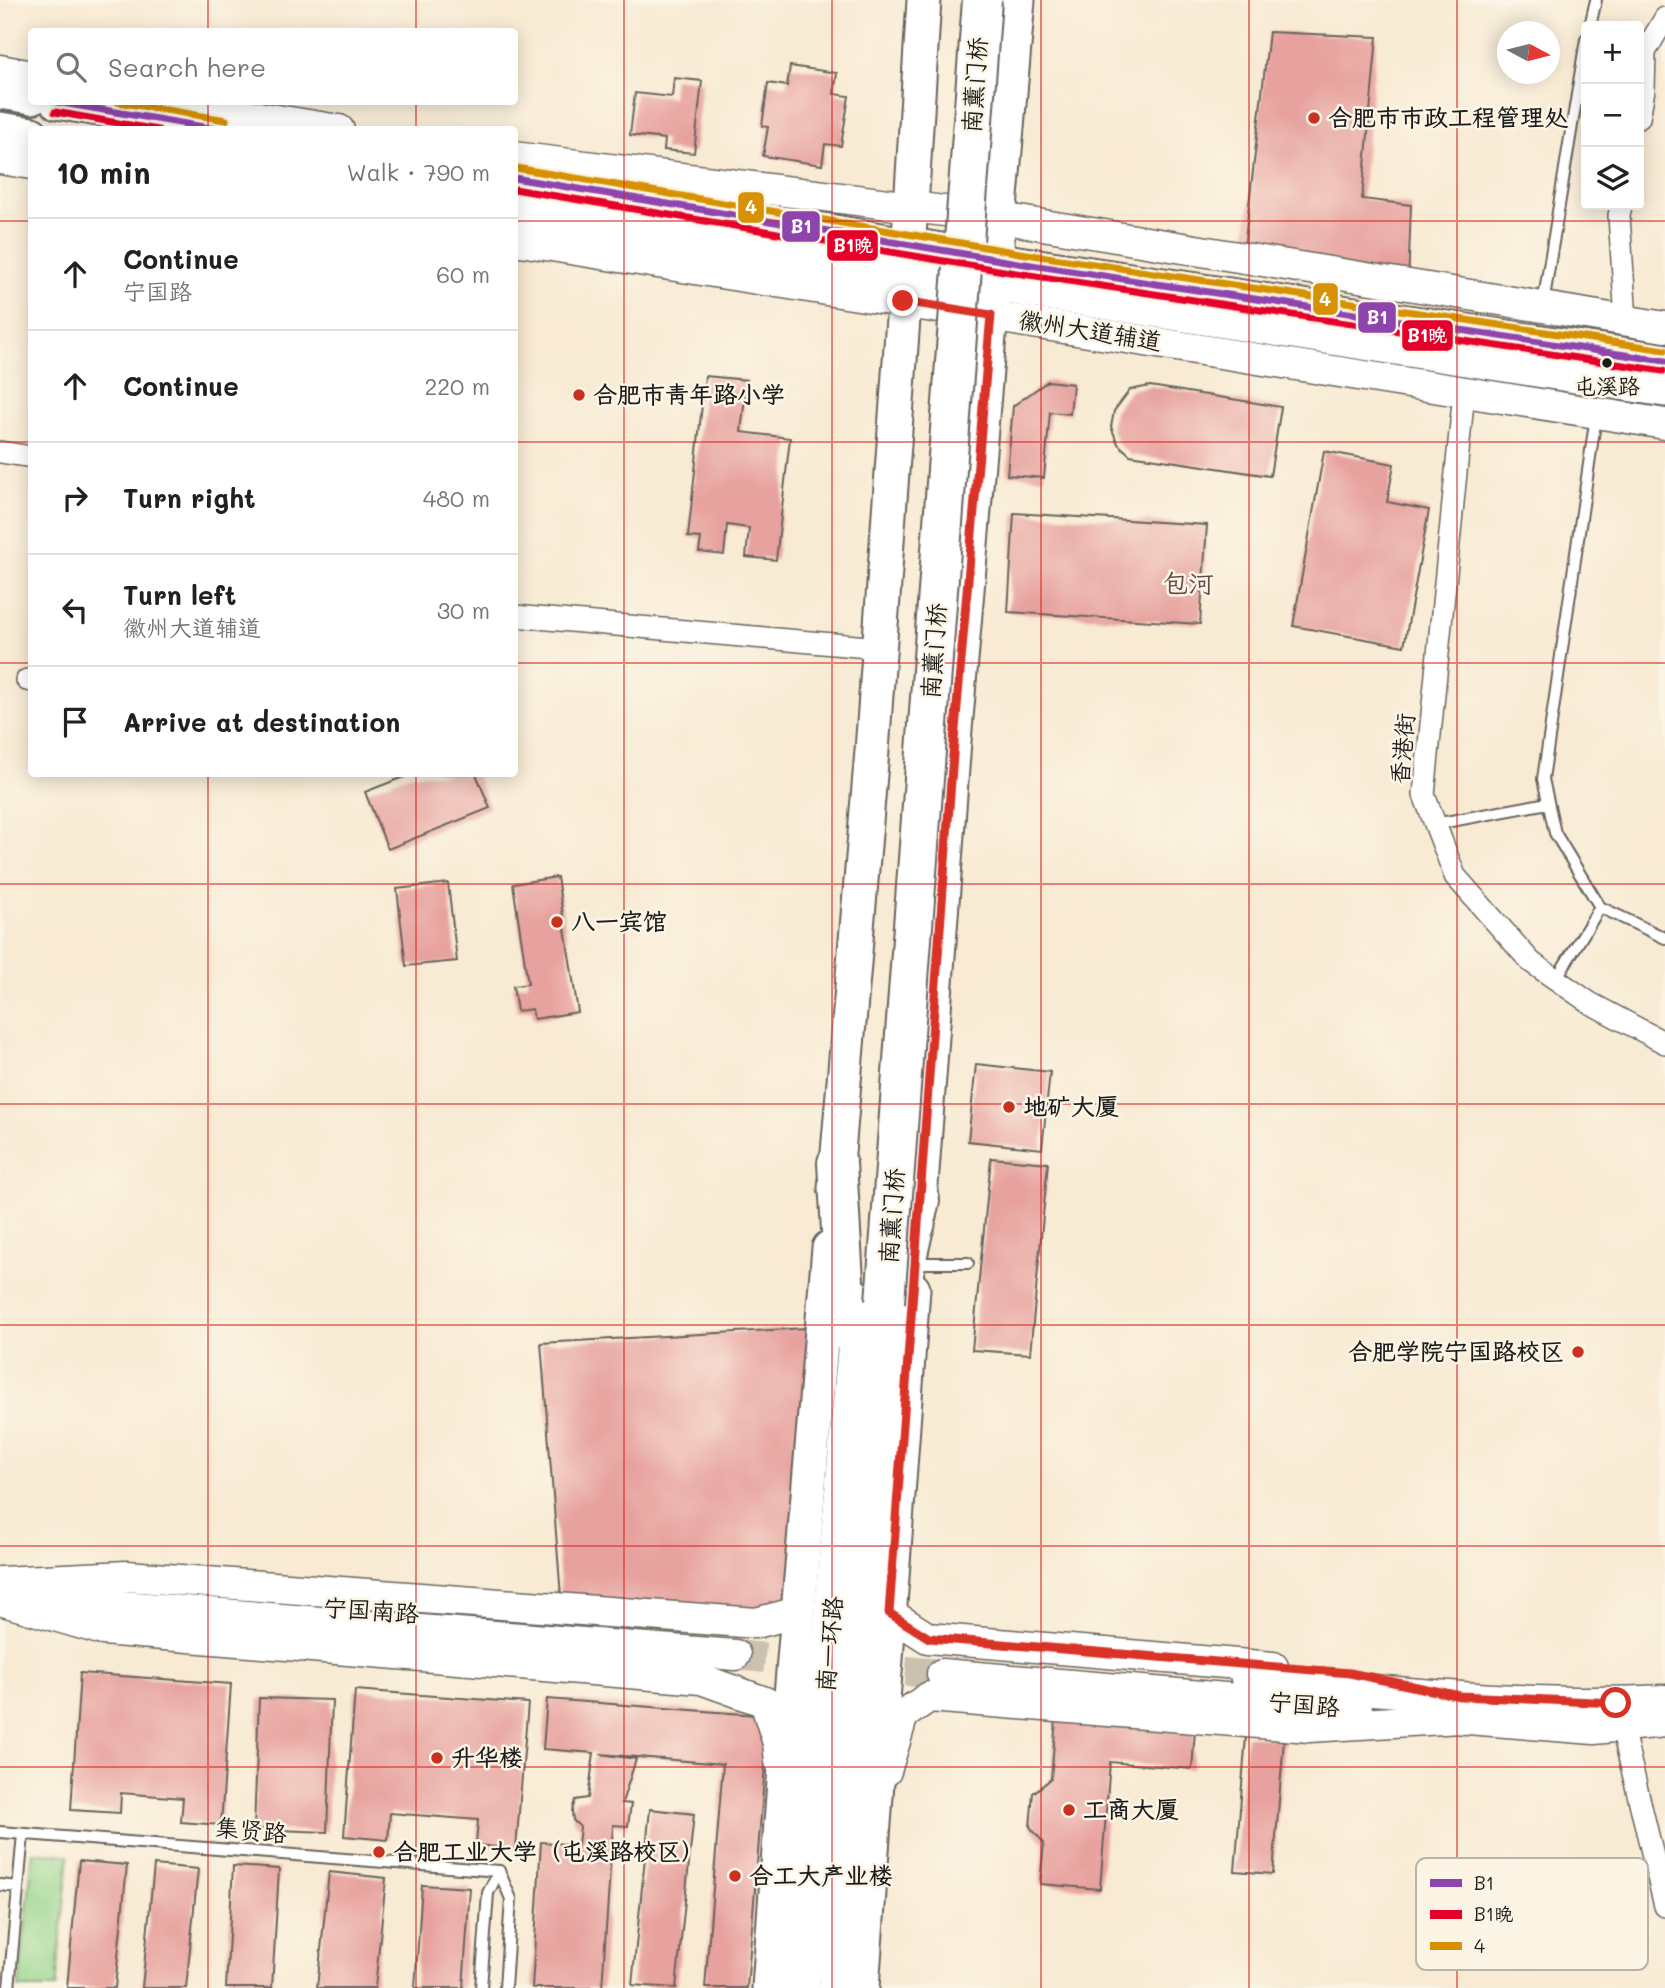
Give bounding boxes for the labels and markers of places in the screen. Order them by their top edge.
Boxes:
place label: 合肥市市政工程管理处 [1328,101,1569,132]
marker: 合肥市市政工程管理处 [1306,110,1322,126]
marker: 屯溪路 [1600,356,1614,370]
place label: 屯溪路 [1574,371,1640,400]
place label: 合肥市青年路小学 [593,378,785,409]
marker: 合肥市青年路小学 [571,387,587,403]
place label: 八一宾馆 [571,905,667,936]
marker: 八一宾馆 [549,914,565,930]
place label: 地矿大厦 [1023,1090,1119,1121]
marker: 地矿大厦 [1001,1099,1017,1115]
place label: 合肥学院宁国路校区 [1348,1335,1564,1366]
marker: 合肥学院宁国路校区 [1570,1344,1586,1360]
place label: 升华楼 [451,1741,523,1772]
marker: 升华楼 [429,1750,445,1766]
place label: 工商大厦 [1083,1793,1179,1824]
marker: 工商大厦 [1061,1802,1077,1818]
place label: 合肥工业大学（屯溪路校区） [393,1835,705,1866]
marker: 合肥工业大学（屯溪路校区） [371,1844,387,1860]
place label: 合工大产业楼 [749,1859,893,1890]
marker: 合工大产业楼 [727,1868,743,1884]

